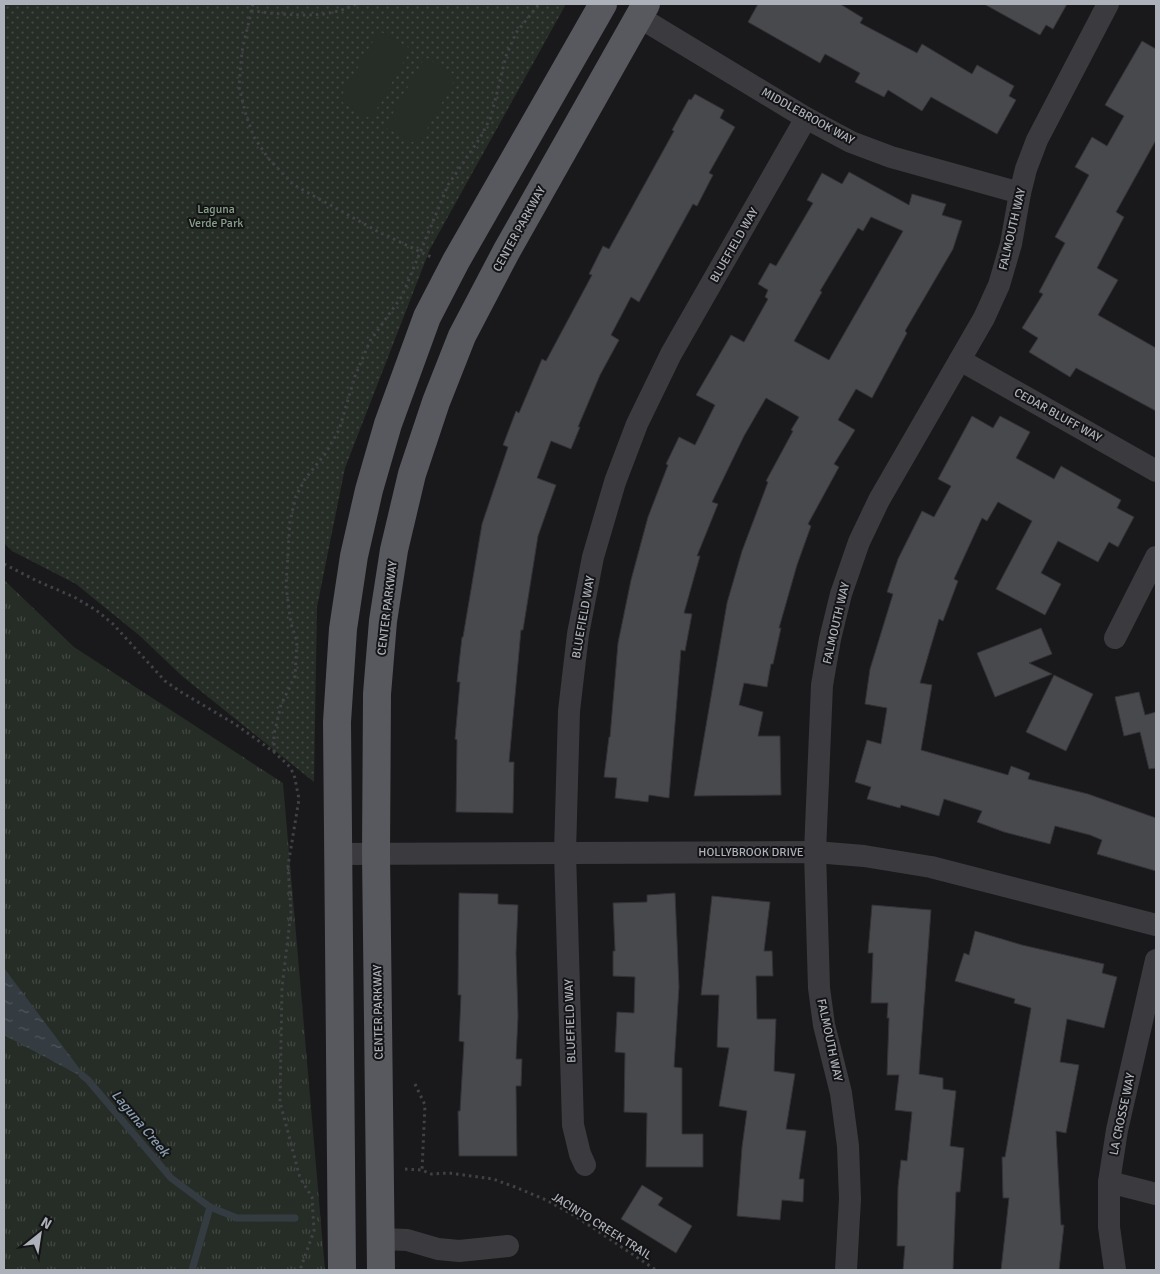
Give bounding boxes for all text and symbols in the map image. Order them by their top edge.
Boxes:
street label: MIDDLEBROOK WAY [759,85,857,148]
street label: CENTER PARKWAY [490,184,549,274]
street label: FALMOUTH WAY [996,187,1029,272]
park label: Laguna Verde Park [189,202,243,231]
street label: BLUEFIELD WAY [707,205,762,285]
street label: CEDAR BLUFF WAY [1011,385,1104,446]
street label: CENTER PARKWAY [374,560,401,656]
street label: BLUEFIELD WAY [569,575,598,660]
street label: FALMOUTH WAY [820,581,853,666]
street label: HOLLYBROOK DRIVE [698,845,804,860]
street label: CENTER PARKWAY [370,964,387,1060]
street label: BLUEFIELD WAY [562,979,579,1063]
street label: FALMOUTH WAY [813,998,846,1083]
street label: LA CROSSE WAY [1106,1072,1139,1157]
water label: Laguna Creek [108,1087,175,1162]
street label: JACINTO CREEK TRAIL [549,1190,655,1263]
north arrow [15,1209,65,1259]
text: N [38,1213,55,1233]

